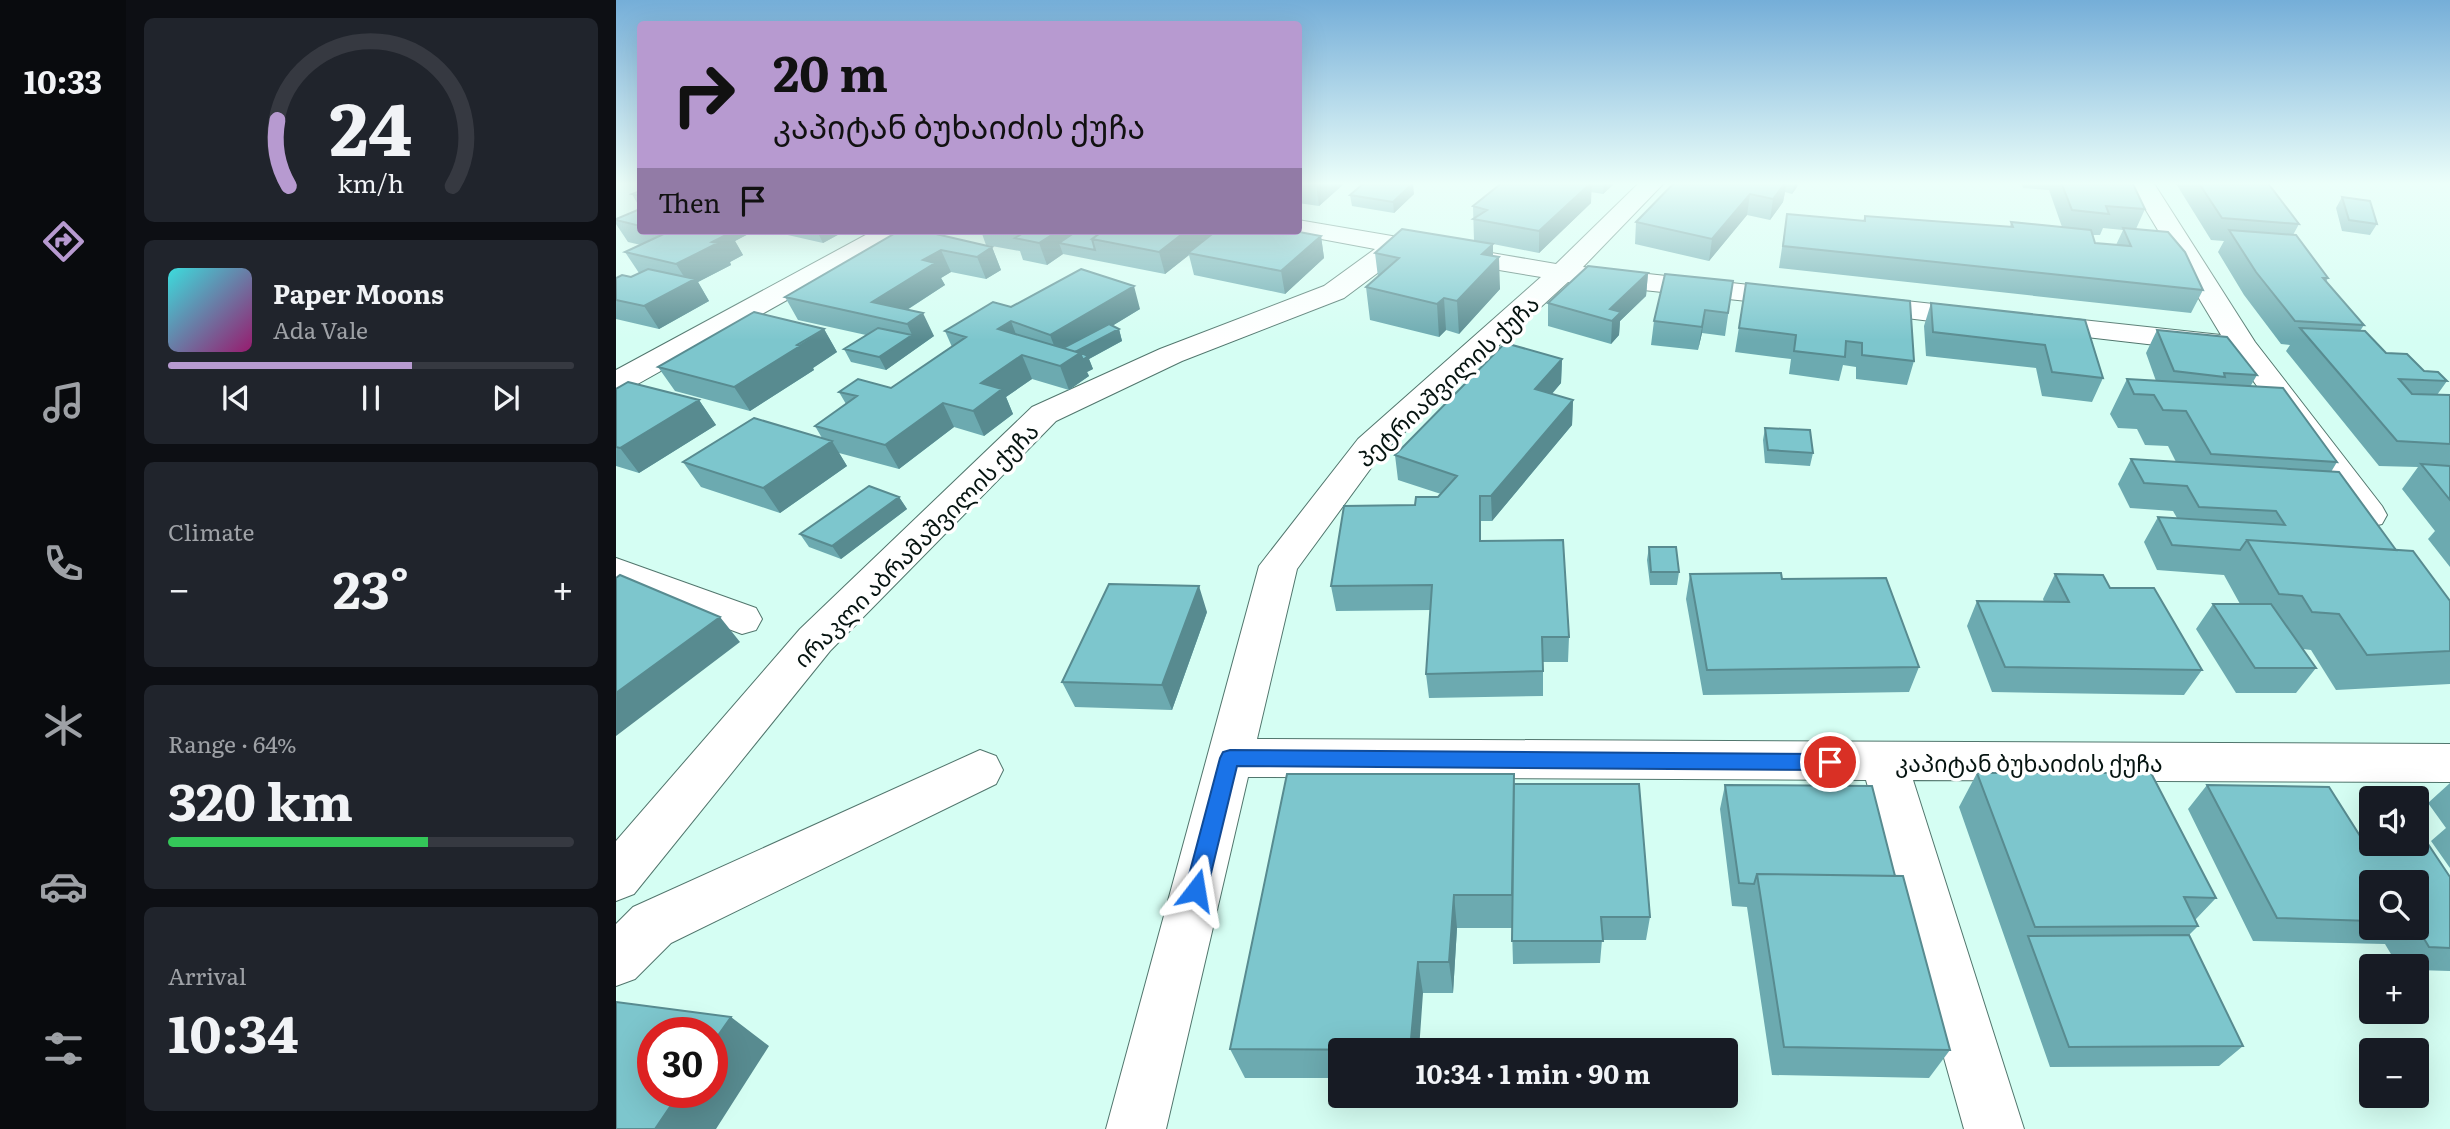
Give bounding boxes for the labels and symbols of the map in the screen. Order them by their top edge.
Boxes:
street label: პეტრიაშვილის ქუჩა [1348,286,1546,474]
street label: ირაკლი აბრამაშვილის ქუჩა [785,414,1045,674]
pin [1800,732,1860,792]
street label: კაპიტან ბუხაიძის ქუჩა [1895,745,2163,779]
position arrow [1159,853,1233,927]
speed limit sign: 30 [637,1017,728,1108]

